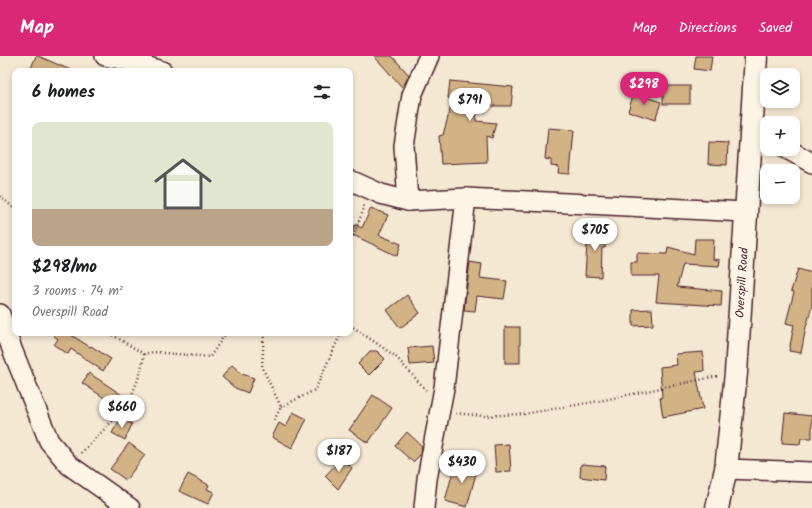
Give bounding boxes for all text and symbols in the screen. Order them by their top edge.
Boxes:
text: Map [20,13,54,43]
text: Map [632,17,657,39]
text: Directions [679,17,737,39]
text: Saved [759,17,792,39]
map controls [760,68,800,204]
button: layers [760,68,800,108]
pin: $298 [620,72,668,106]
text: $298 [629,74,659,95]
text: 6 homes [32,79,95,106]
icon: filters [311,81,333,103]
pin: $791 [446,88,494,122]
text: $791 [458,90,482,111]
button: + [760,116,800,156]
icon: home [147,148,219,220]
button: − [760,164,800,204]
pin: $705 [571,218,619,252]
text: $705 [581,220,609,241]
street label: Overspill Road [730,246,754,318]
text: $298/mo [32,254,97,281]
text: 3 rooms · 74 m² [32,281,123,302]
text: Overspill Road [32,302,108,323]
pin: $660 [98,395,146,429]
text: $660 [108,397,136,418]
pin: $187 [315,439,363,473]
text: $187 [326,441,352,462]
pin: $430 [438,450,486,484]
text: $430 [448,452,476,473]

